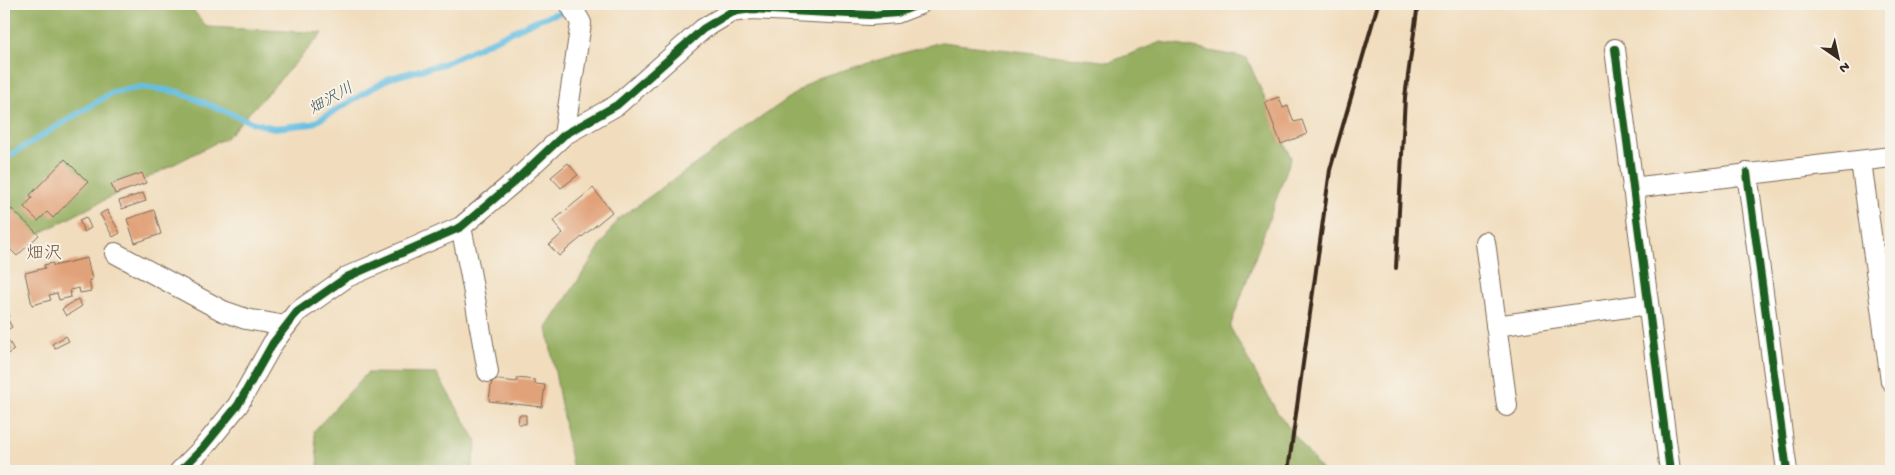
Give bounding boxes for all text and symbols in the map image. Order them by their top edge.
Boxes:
north arrow [1812,32,1862,82]
text: N [1835,57,1852,76]
water label: 畑沢川 [306,79,357,120]
district label: 畑沢 [26,244,62,265]

